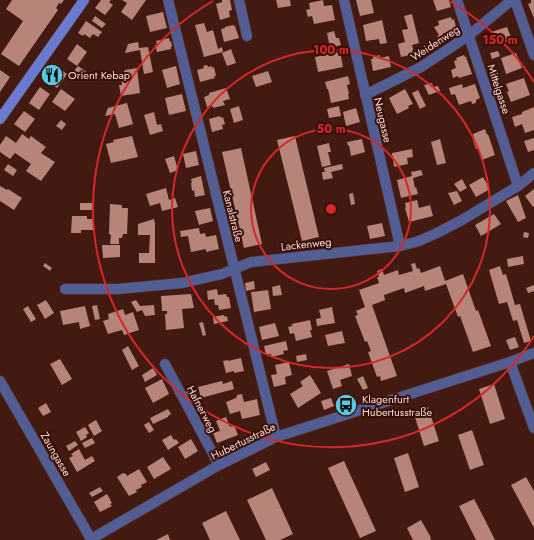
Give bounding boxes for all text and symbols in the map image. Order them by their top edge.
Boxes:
street label: Weidenweg [407,21,463,65]
text: 150 m [482,31,518,49]
text: 100 m [313,41,349,59]
restaurant icon: Orient Kebap [39,62,65,88]
street label: Mittelgasse [483,62,515,116]
place label: Orient Kebap [68,67,130,83]
street label: Neugasse [370,96,396,145]
text: 50 m [316,120,346,138]
street label: Kanalstraße [219,188,247,244]
centre of rings [324,202,338,216]
street label: Lackenweg [280,233,332,255]
street label: Hafnerweg [183,383,221,435]
place label: Klagenfurt Hubertusstraße [362,391,433,420]
bus stop icon: Klagenfurt Hubertusstraße [333,392,359,418]
street label: Hubertusstraße [208,418,278,464]
street label: Zaungasse [37,429,75,479]

